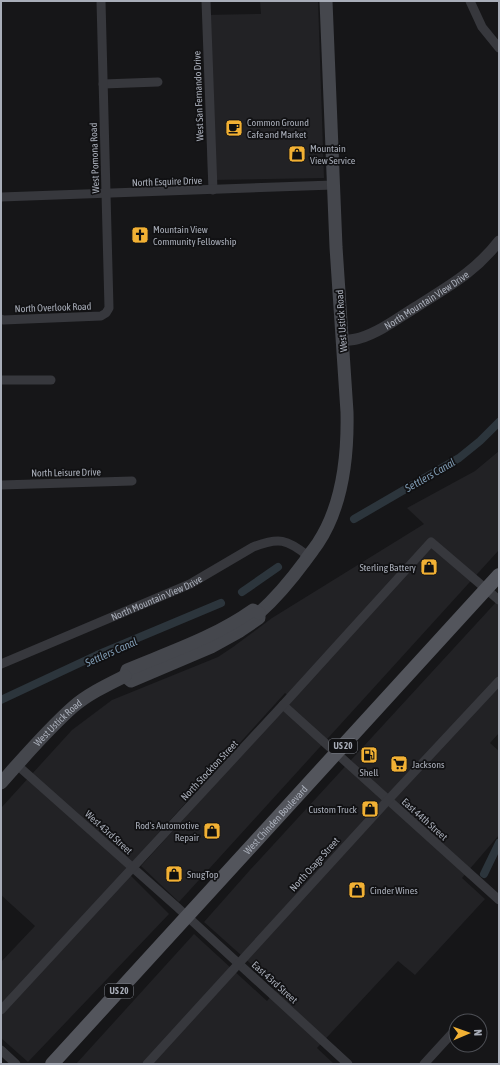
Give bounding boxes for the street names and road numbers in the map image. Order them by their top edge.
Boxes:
street label: West San Fernando Drive [191,50,206,141]
street label: West Pomona Road [88,122,101,193]
street label: North Esquire Drive [132,175,203,188]
street label: North Mountain View Drive [382,269,471,332]
street label: West Ustick Road [334,289,349,352]
street label: North Overlook Road [14,301,92,314]
street label: North Leisure Drive [31,466,102,479]
street label: North Mountain View Drive [109,573,205,623]
street label: West Ustick Road [32,697,84,748]
street label: North Stockton Street [179,738,240,803]
road number: US 20 [329,739,357,753]
street label: West Chinden Boulevard [242,783,310,857]
street label: East 44th Street [400,796,450,843]
street label: West 43rd Street [83,808,135,857]
street label: North Osage Street [287,835,341,893]
street label: East 43rd Street [250,959,300,1006]
road number: US 20 [105,984,133,998]

